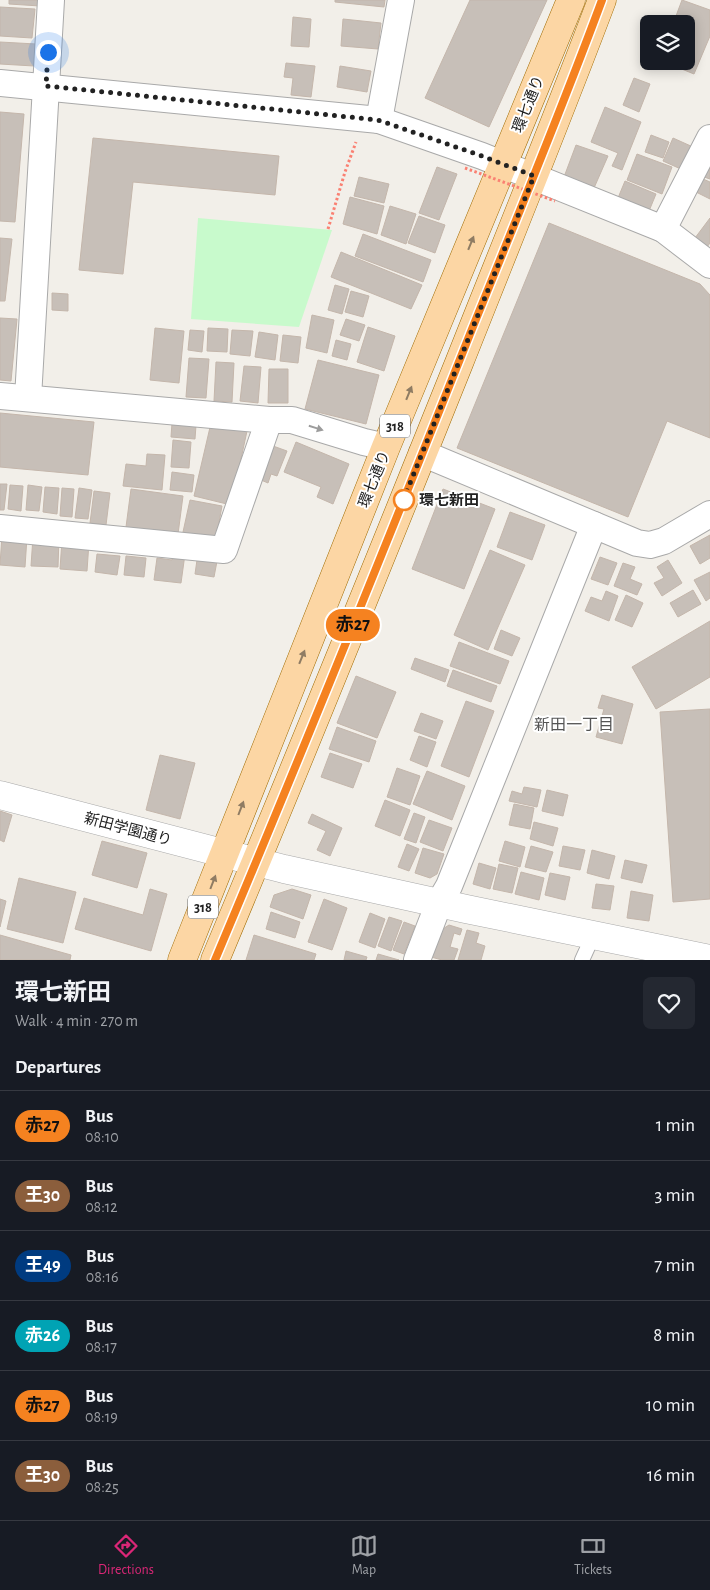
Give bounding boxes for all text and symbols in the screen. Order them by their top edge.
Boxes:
map controls [640,15,695,70]
button: layers [640,15,695,70]
your location [36,40,61,65]
street label: 環七通り [509,73,547,135]
one-way arrow [467,236,475,250]
one-way arrow [405,385,413,400]
road number: 318 [380,414,410,438]
one-way arrow [309,424,324,432]
street label: 環七通り [355,448,393,510]
marker: 環七新田 [393,489,415,511]
place label: 環七新田 [419,492,479,508]
line badge: 赤27 [324,609,382,641]
text: 赤27 [336,616,370,634]
one-way arrow [298,649,306,664]
district label: 新田一丁目 [534,716,614,733]
one-way arrow [237,800,245,815]
street label: 新田学園通り [82,810,174,848]
one-way arrow [209,874,217,889]
road number: 318 [188,896,218,919]
button: heart [643,977,695,1029]
text: 環七新田 [15,981,111,1005]
text: Walk · 4 min · 270 m [15,1013,138,1029]
text: Departures [15,1058,101,1077]
text: Bus [85,1107,113,1126]
text: 1 min [656,1116,695,1135]
text: 赤27 [25,1117,60,1135]
text: 08:10 [85,1129,119,1145]
text: Bus [85,1177,113,1196]
text: 3 min [654,1186,695,1205]
text: 王30 [25,1187,60,1205]
text: 08:12 [85,1199,118,1215]
text: Bus [86,1247,114,1266]
text: 7 min [654,1256,695,1275]
text: 王49 [25,1257,61,1275]
text: 08:16 [86,1269,118,1285]
text: Bus [85,1317,113,1336]
text: 8 min [653,1326,695,1345]
text: 赤26 [25,1327,60,1345]
text: 08:17 [85,1339,117,1355]
text: Bus [85,1387,113,1406]
text: 10 min [646,1396,695,1415]
text: 赤27 [25,1397,60,1415]
text: 08:19 [85,1409,118,1425]
text: Bus [85,1457,113,1476]
text: 16 min [647,1466,695,1485]
text: 王30 [25,1467,60,1485]
text: 08:25 [85,1479,119,1495]
tab: Directions [98,1532,154,1579]
tab: Map [350,1532,378,1579]
tab: Tickets [574,1532,612,1579]

